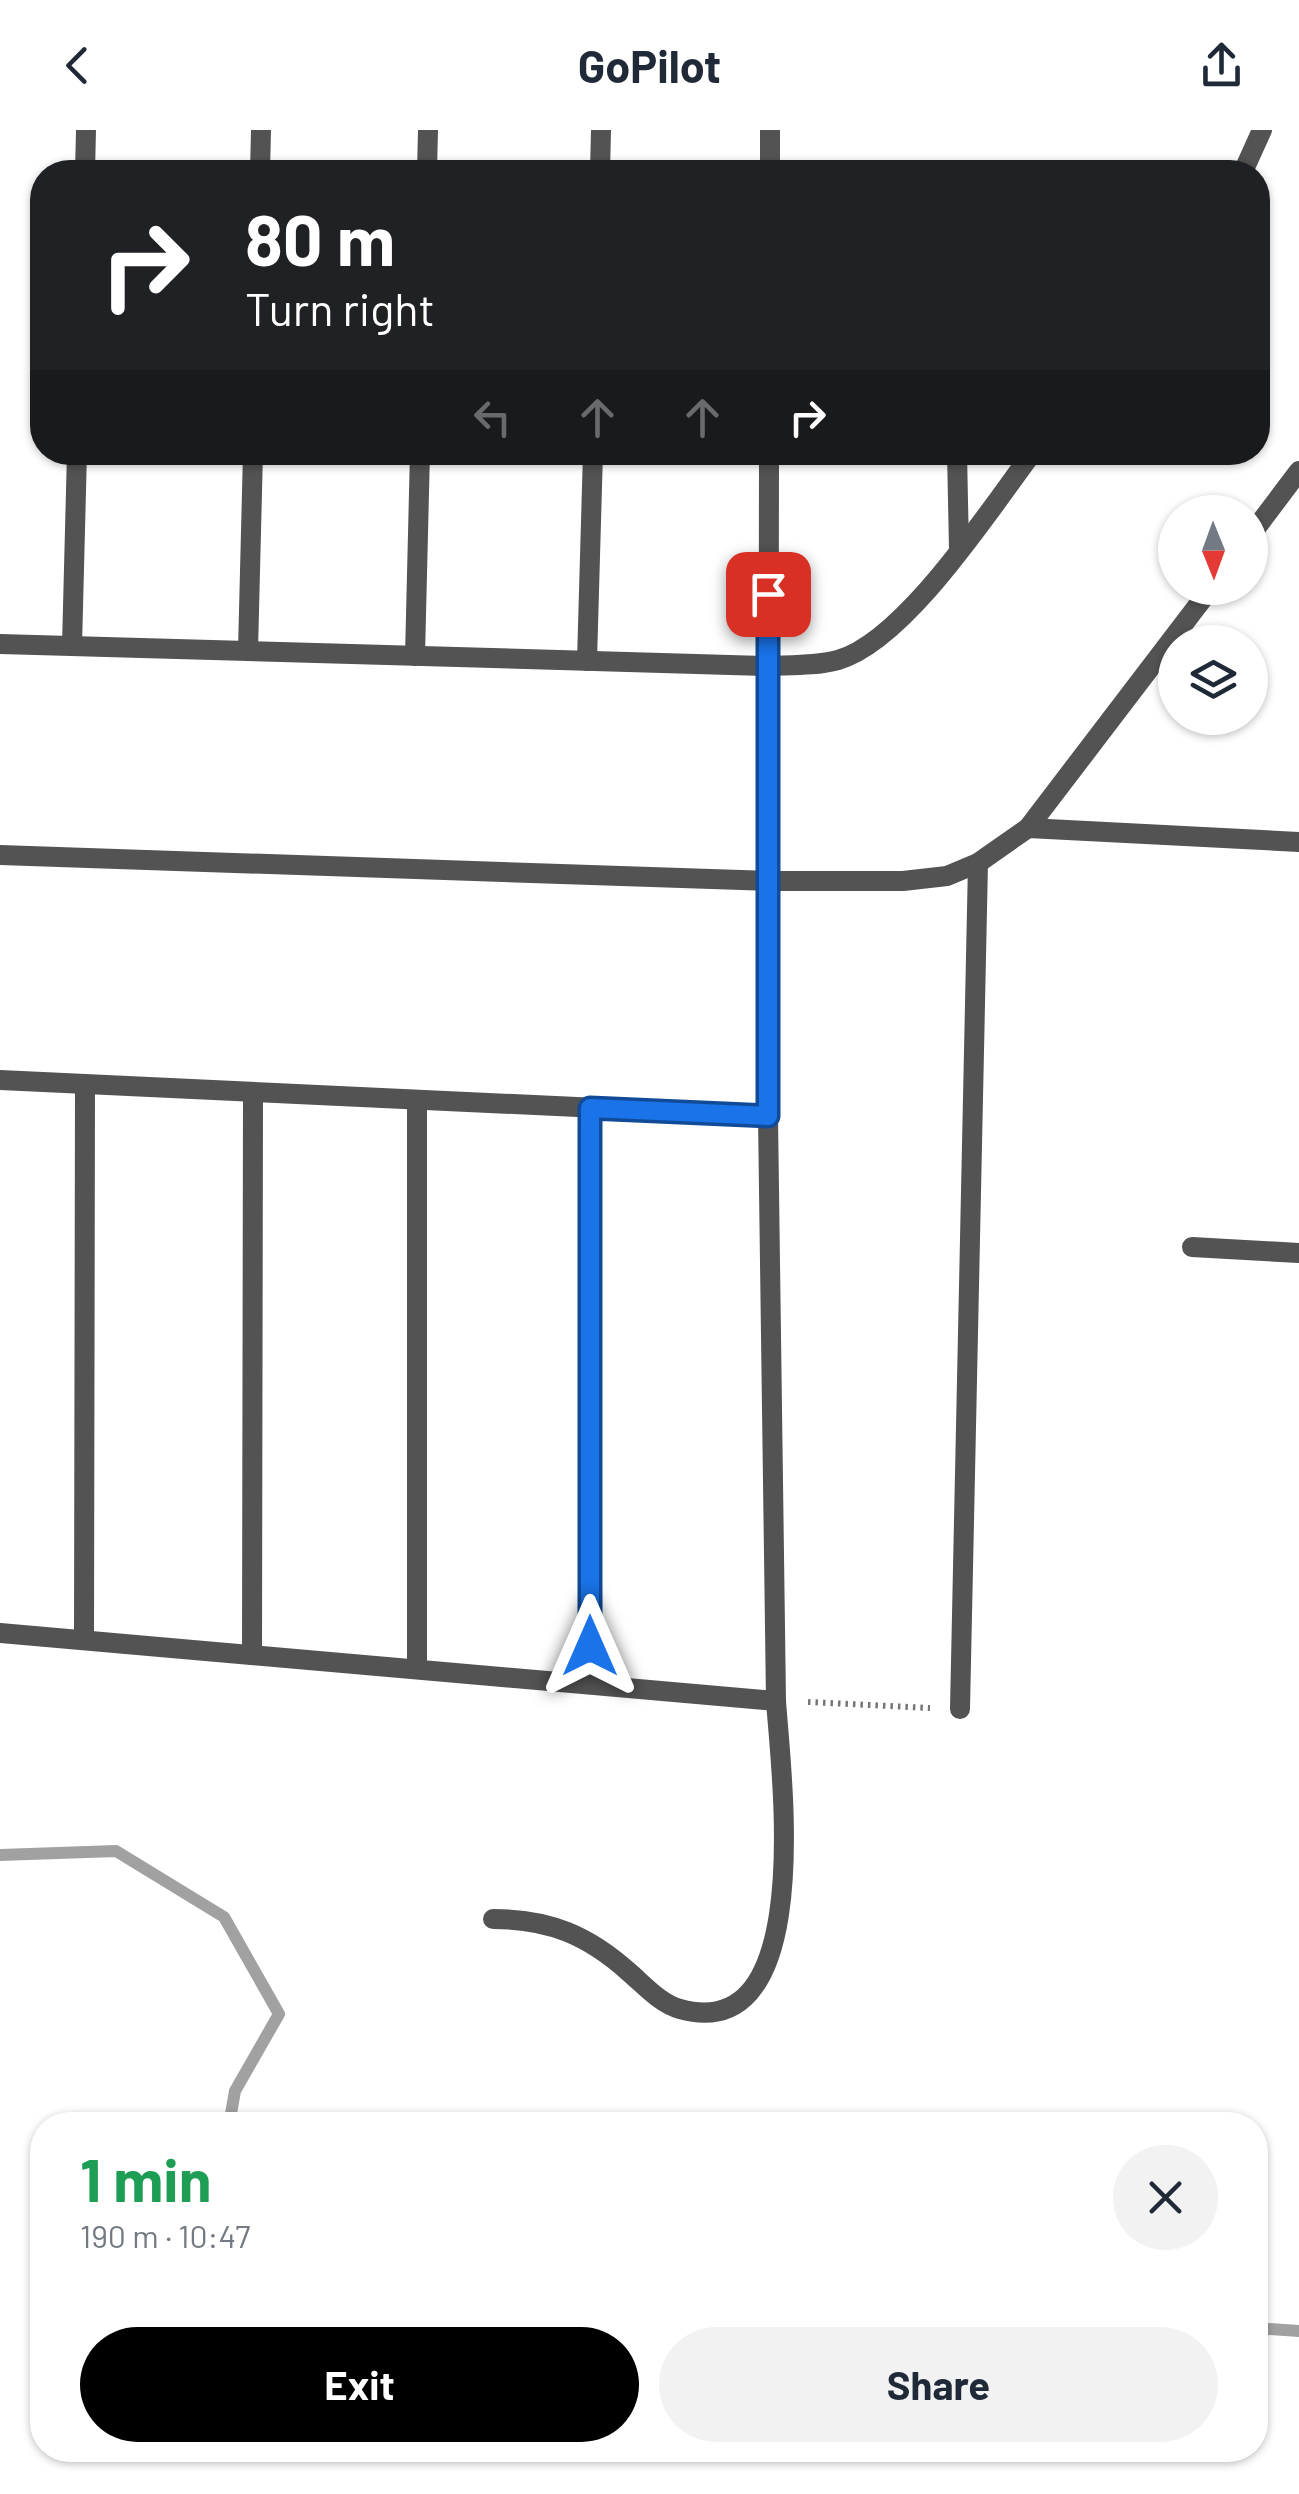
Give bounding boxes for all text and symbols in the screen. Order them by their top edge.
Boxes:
icon: back [50,38,105,93]
text: GoPilot [578,38,721,92]
icon: share [1194,38,1249,93]
text: 80 m [245,196,395,280]
icon: right [80,200,210,330]
text: Turn right [245,281,435,335]
icon: left [465,390,520,445]
icon: ahead [570,390,625,445]
icon: ahead [675,390,730,445]
icon: right [780,390,835,445]
north arrow [1158,495,1268,605]
map controls [1158,495,1268,735]
pin [726,552,811,637]
icon: arrive [741,567,796,622]
button: layers [1158,625,1268,735]
position arrow [538,1594,642,1698]
text: 1 min [80,2142,211,2214]
button: close [1113,2145,1218,2250]
text: 190 m · 10:47 [80,2216,250,2254]
button: Exit [80,2327,639,2442]
button: Share [659,2327,1218,2442]

